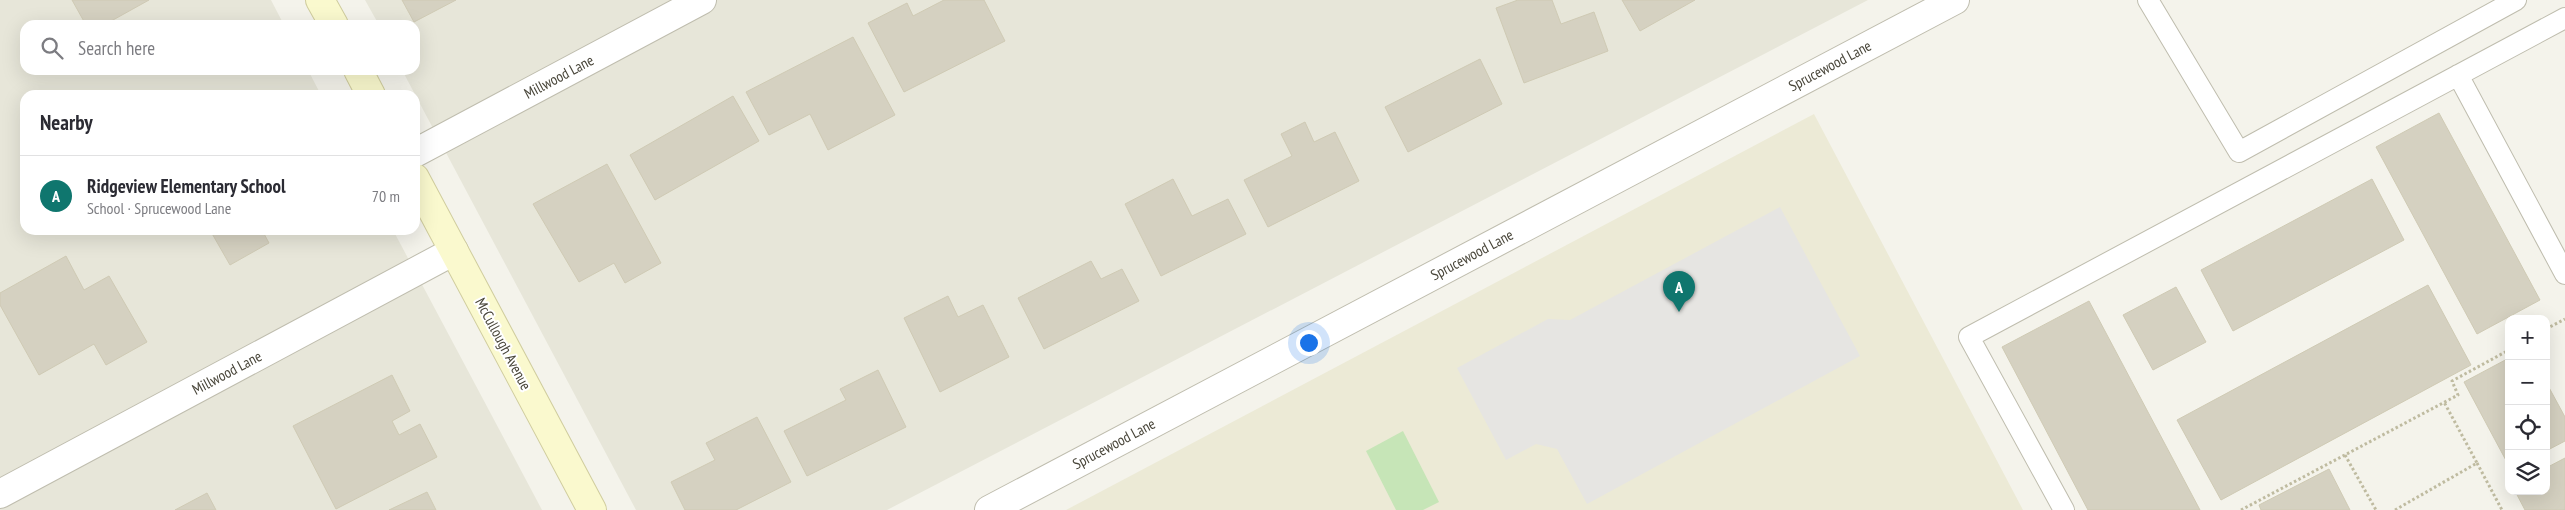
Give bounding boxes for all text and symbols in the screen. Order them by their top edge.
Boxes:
search box [20,20,420,75]
icon: search [38,34,66,62]
text: Search here [78,36,155,60]
street label: Sprucewood Lane [1785,36,1874,95]
street label: Millwood Lane [521,50,597,103]
text: Nearby [40,109,93,136]
text: Ridgeview Elementary School [87,174,286,198]
text: A [52,186,60,206]
text: 70 m [372,186,400,206]
text: School · Sprucewood Lane [87,198,231,218]
street label: Sprucewood Lane [1427,225,1516,284]
pin: A [1663,271,1695,312]
street label: McCullough Avenue [471,294,536,393]
map controls [2505,315,2550,495]
button: + [2505,315,2550,360]
your location [1296,330,1322,356]
street label: Millwood Lane [189,346,265,399]
button: − [2505,360,2550,405]
button: locate [2505,405,2550,450]
street label: Sprucewood Lane [1069,414,1158,473]
button: layers [2505,450,2550,495]

